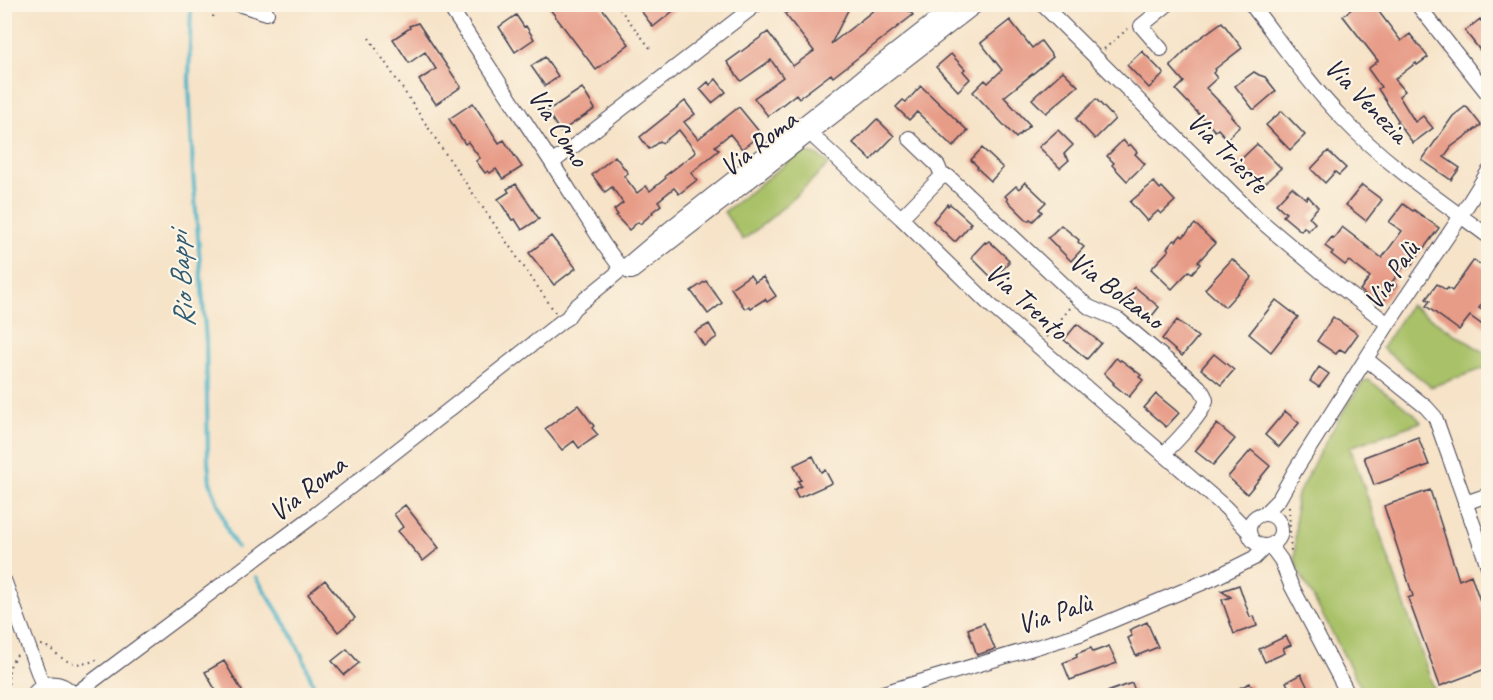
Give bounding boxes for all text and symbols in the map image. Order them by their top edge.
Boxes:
street label: Via Venezia [1318,50,1418,152]
street label: Via Como [521,81,598,175]
street label: Via Roma [712,101,805,184]
street label: Via Trieste [1180,104,1277,201]
water label: Rio Bappi [158,224,203,329]
street label: Via Palù [1355,233,1427,316]
street label: Via Bolzano [1063,243,1174,339]
street label: Via Trento [978,255,1077,349]
street label: Via Roma [261,446,354,529]
street label: Via Palù [1013,584,1097,641]

